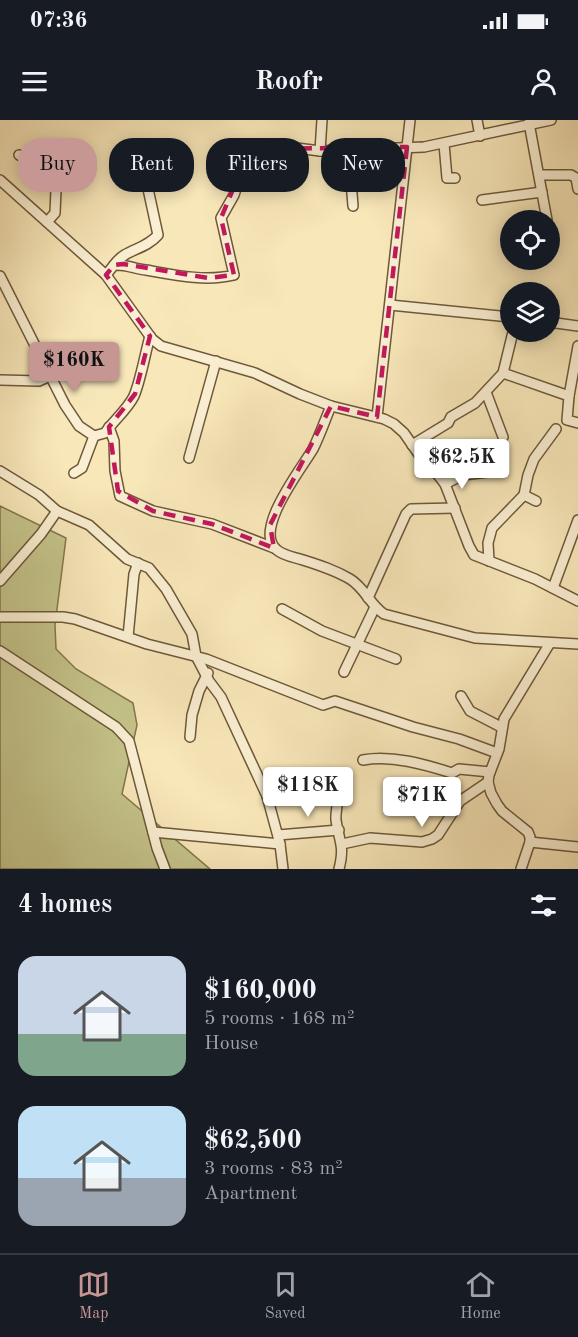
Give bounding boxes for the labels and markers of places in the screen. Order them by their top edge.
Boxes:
pin: $160K [32,342,116,393]
pin: $62.5K [413,439,511,490]
pin: $118K [266,767,350,818]
pin: $71K [386,777,458,828]

